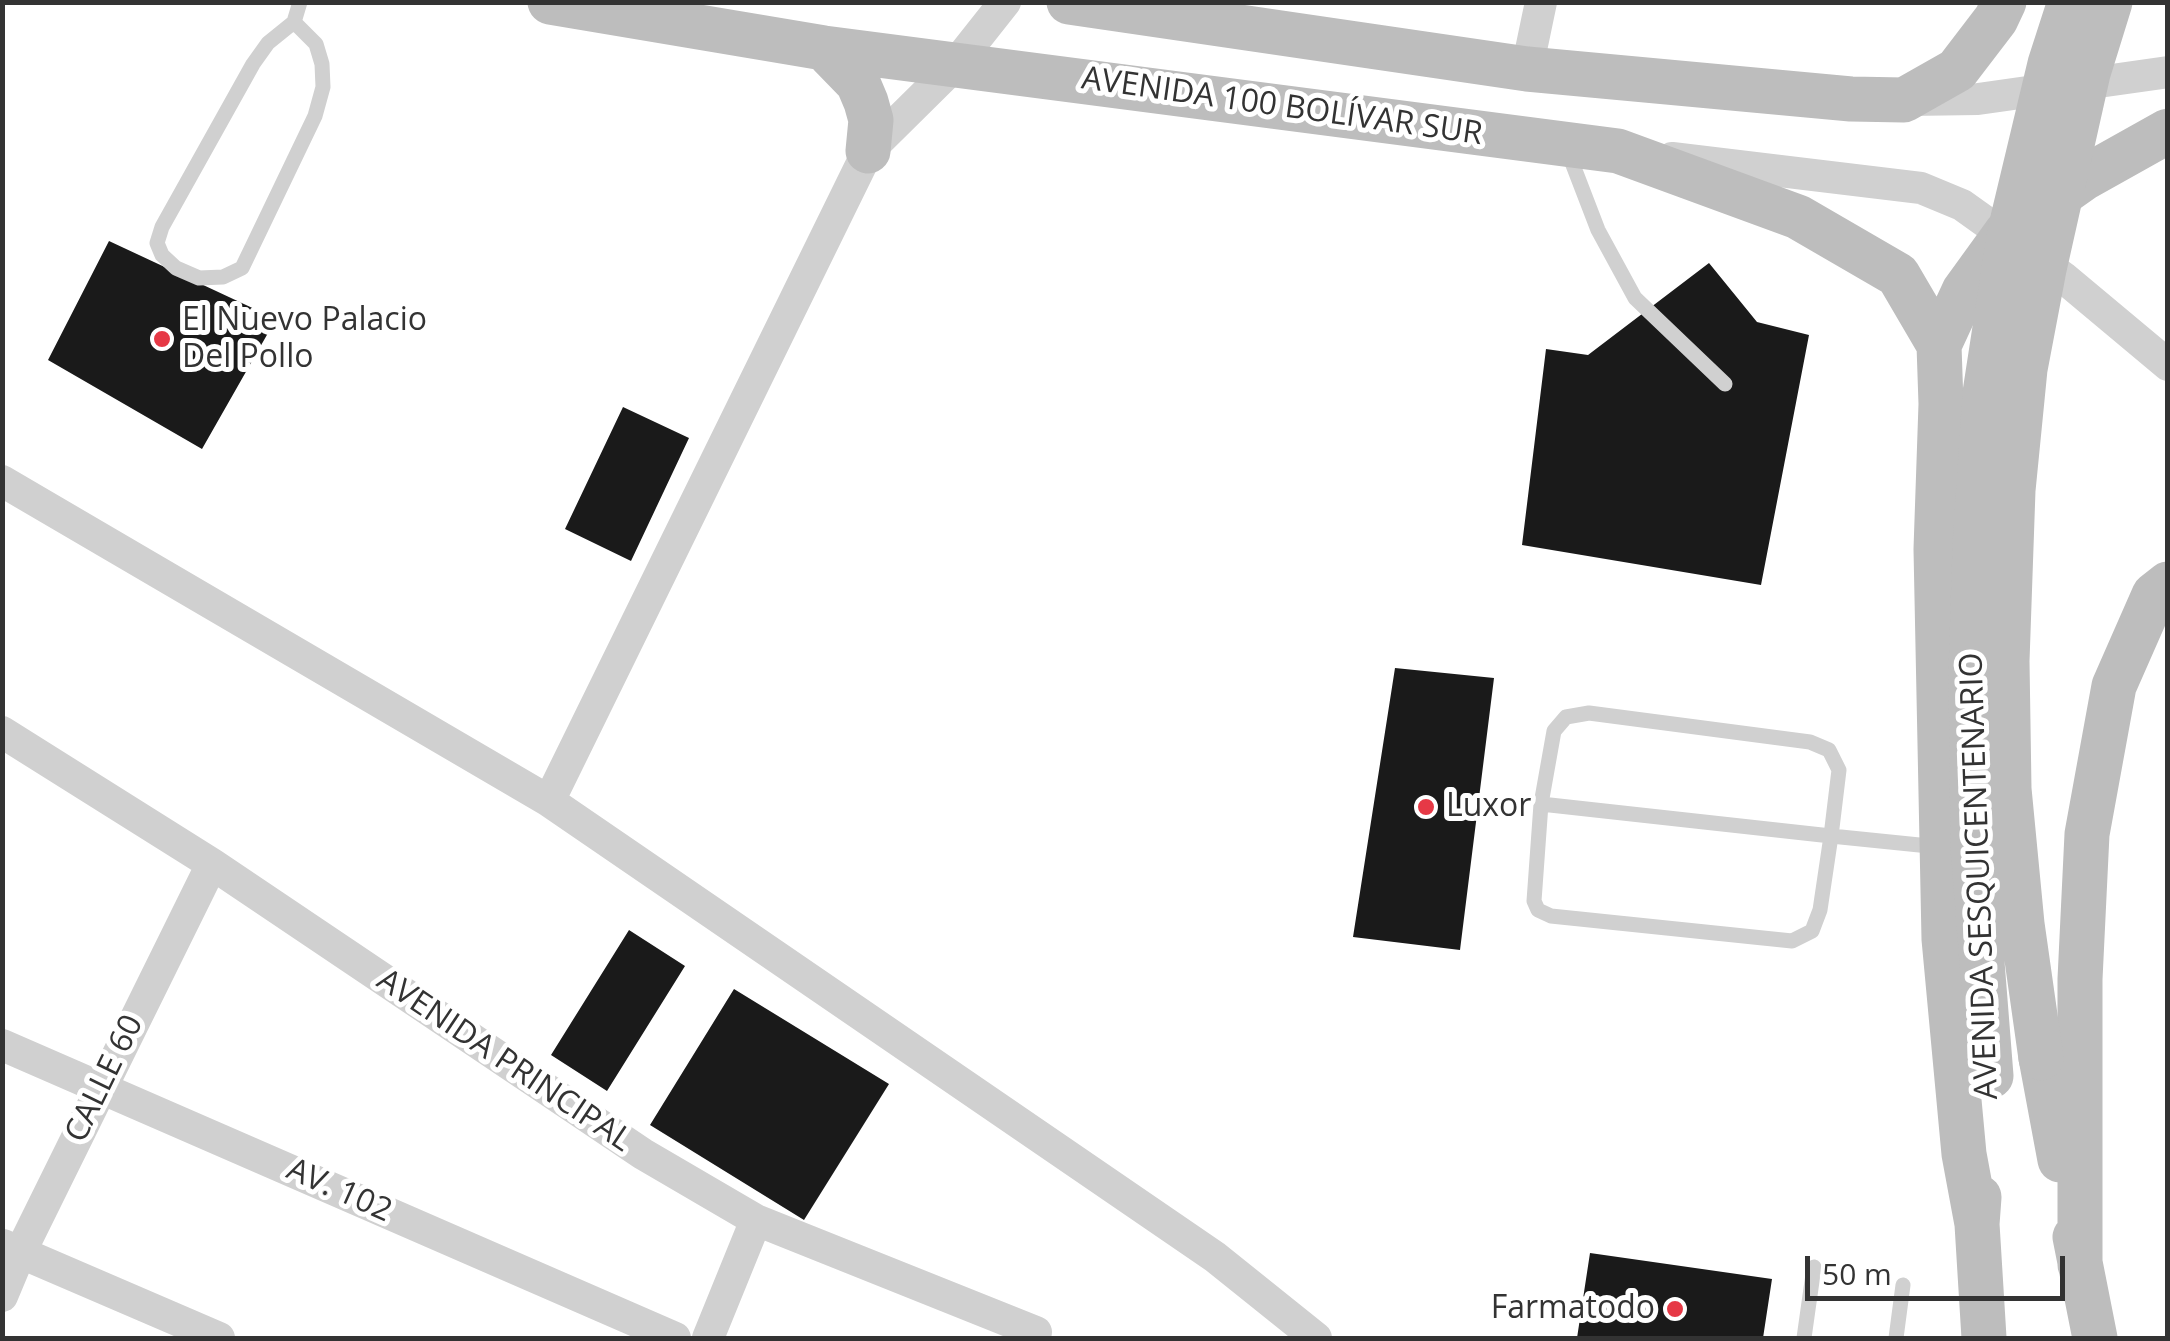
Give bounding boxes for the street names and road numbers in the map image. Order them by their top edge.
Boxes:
street label: AVENIDA 100 BOLÍVAR SUR [1079,60,1485,154]
street label: AVENIDA SESQUICENTENARIO [1953,652,2007,1100]
street label: AVENIDA PRINCIPAL [369,961,639,1161]
street label: CALLE 60 [58,1009,152,1149]
street label: AV. 102 [281,1151,397,1231]

